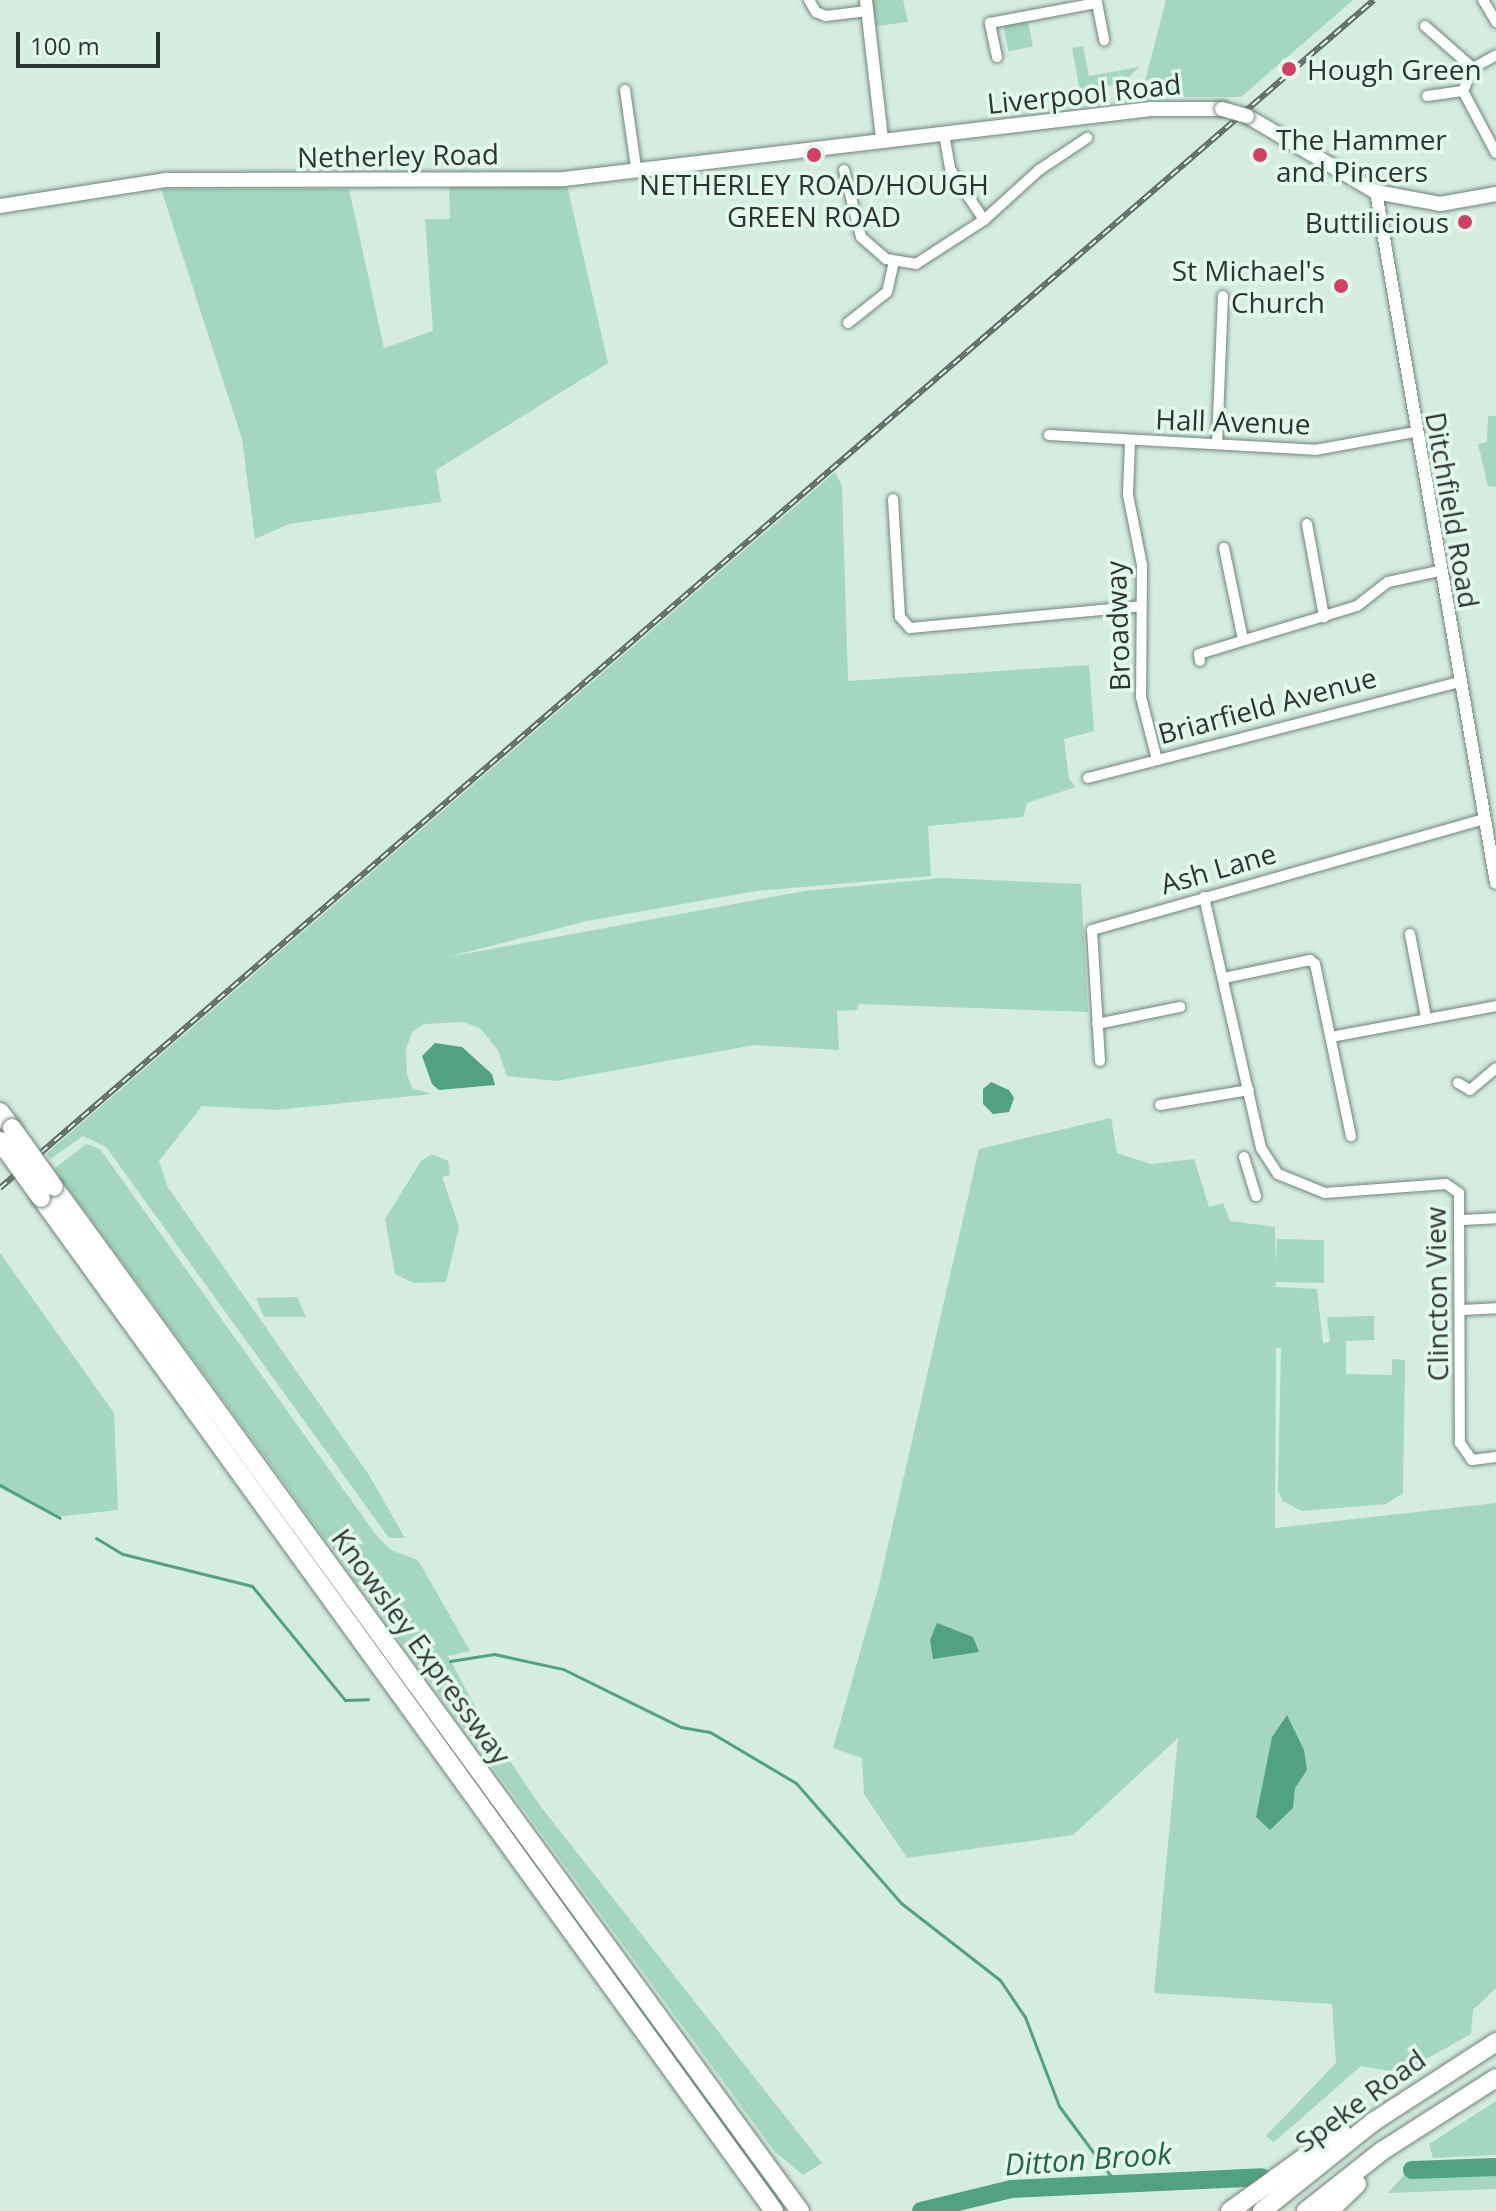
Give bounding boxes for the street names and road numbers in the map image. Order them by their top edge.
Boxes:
street label: Liverpool Road [985,66,1183,120]
street label: Netherley Road [297,136,499,174]
street label: Hall Avenue [1155,402,1311,440]
street label: Ditchfield Road [1419,409,1487,611]
street label: Broadway [1098,560,1136,692]
street label: Briarfield Avenue [1154,660,1380,750]
street label: Ash Lane [1156,836,1280,900]
street label: Clincton View [1418,1206,1454,1382]
street label: Knowsley Expressway [325,1522,519,1770]
street label: Speke Road [1288,2042,1432,2158]

